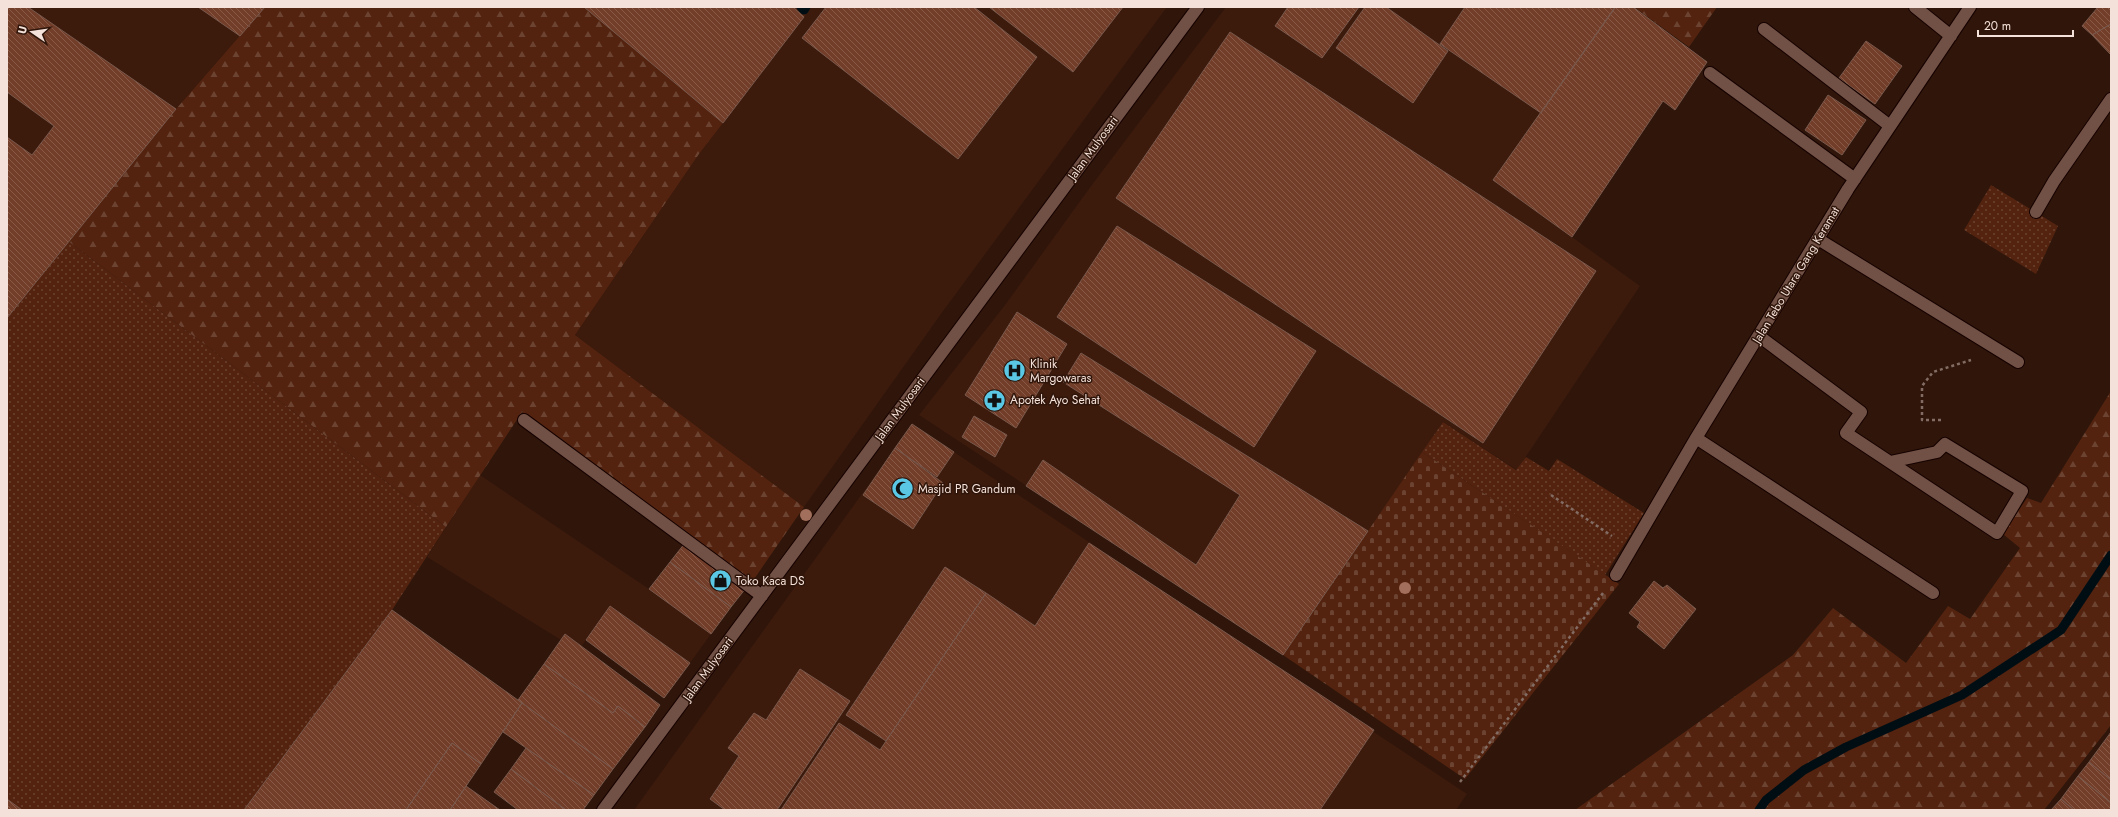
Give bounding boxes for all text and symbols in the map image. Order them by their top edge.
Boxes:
north arrow [12,12,52,52]
scale bar [1978,12,2073,38]
text: 20 m [1984,17,2011,35]
text: U [14,24,31,35]
street label: Jalan Mulyosari [1062,112,1122,185]
street label: Jalan Tebo Utara Gang Keramat [1747,203,1844,348]
place label: Klinik Margowaras [1030,355,1091,387]
hospital icon: Klinik Margowaras [1002,358,1028,384]
street label: Jalan Mulyosari [869,373,929,446]
pharmacy icon: Apotek Ayo Sehat [982,387,1008,413]
place label: Apotek Ayo Sehat [1010,391,1100,409]
mosque icon: Masjid PR Gandum [890,476,916,502]
place label: Masjid PR Gandum [918,480,1016,498]
shop icon: Toko Kaca DS [707,568,733,594]
place label: Toko Kaca DS [736,572,805,590]
street label: Jalan Mulyosari [677,633,737,706]

